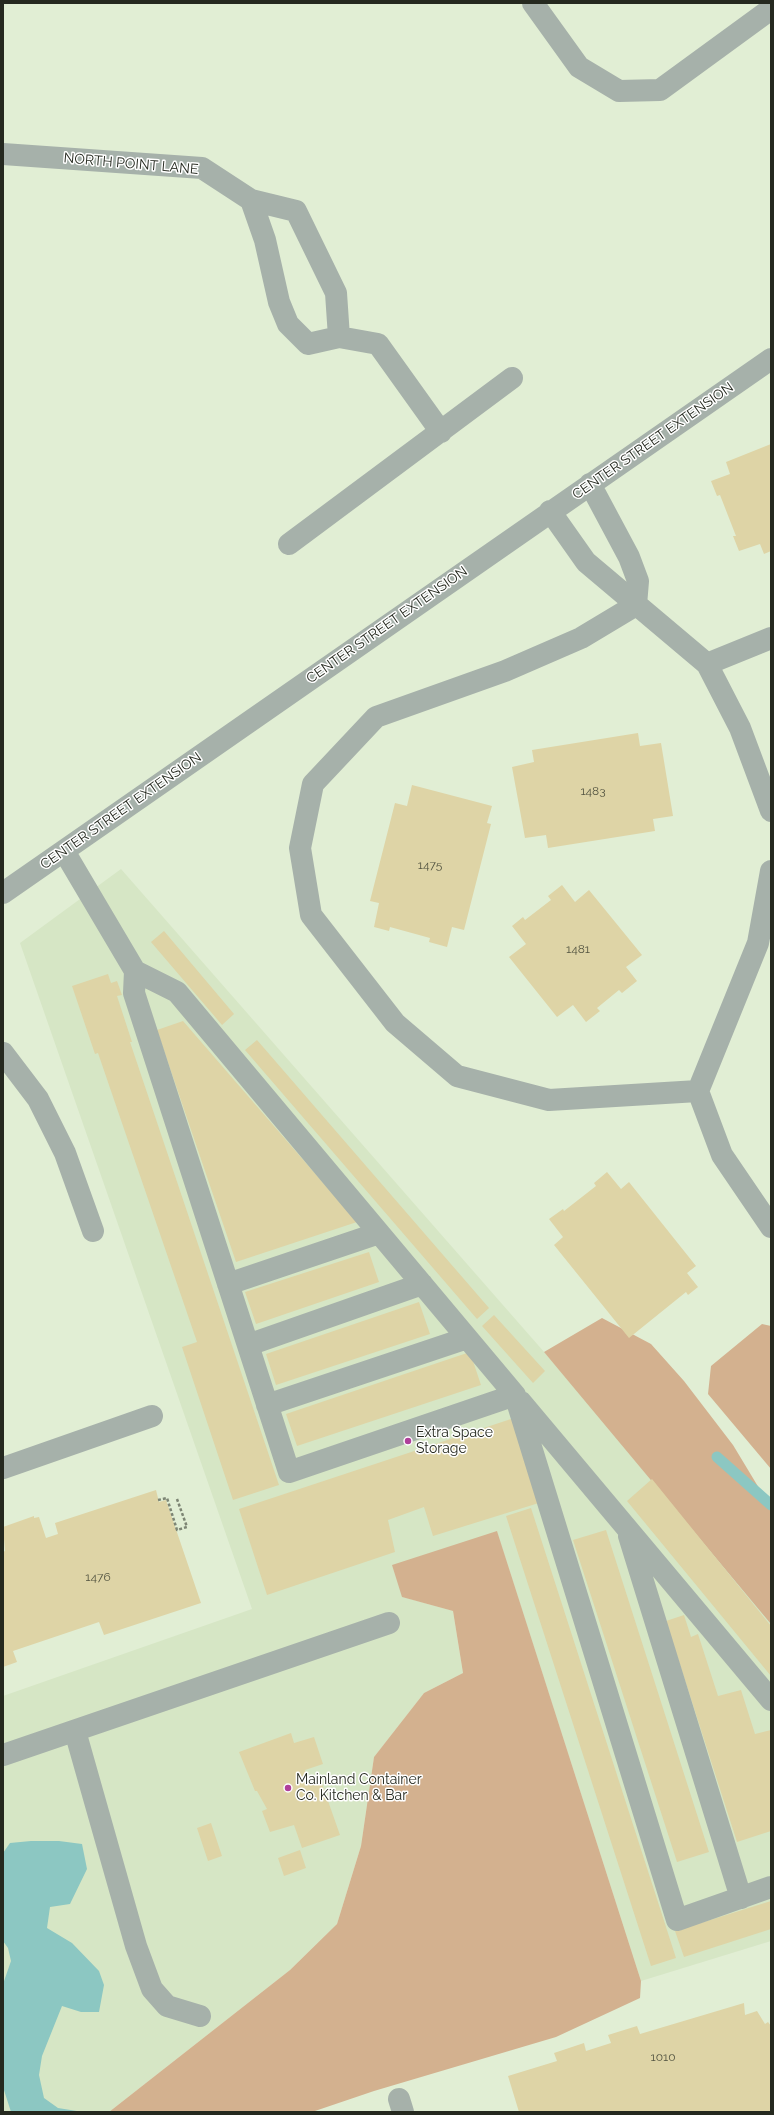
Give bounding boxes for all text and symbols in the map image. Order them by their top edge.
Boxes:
street label: NORTH POINT LANE [63,150,199,178]
street label: CENTER STREET EXTENSION [569,379,737,503]
street label: CENTER STREET EXTENSION [303,563,471,687]
street label: CENTER STREET EXTENSION [37,749,205,873]
house number: 1483 [580,784,606,798]
house number: 1475 [418,858,442,872]
house number: 1481 [566,942,590,956]
place label: Extra Space Storage [416,1425,493,1458]
marker: Extra Space Storage [403,1436,413,1446]
house number: 1476 [85,1570,111,1584]
place label: Mainland Container Co. Kitchen & Bar [296,1772,422,1804]
marker: Mainland Container Co. Kitchen & Bar [283,1783,293,1793]
house number: 1010 [651,2050,675,2064]

